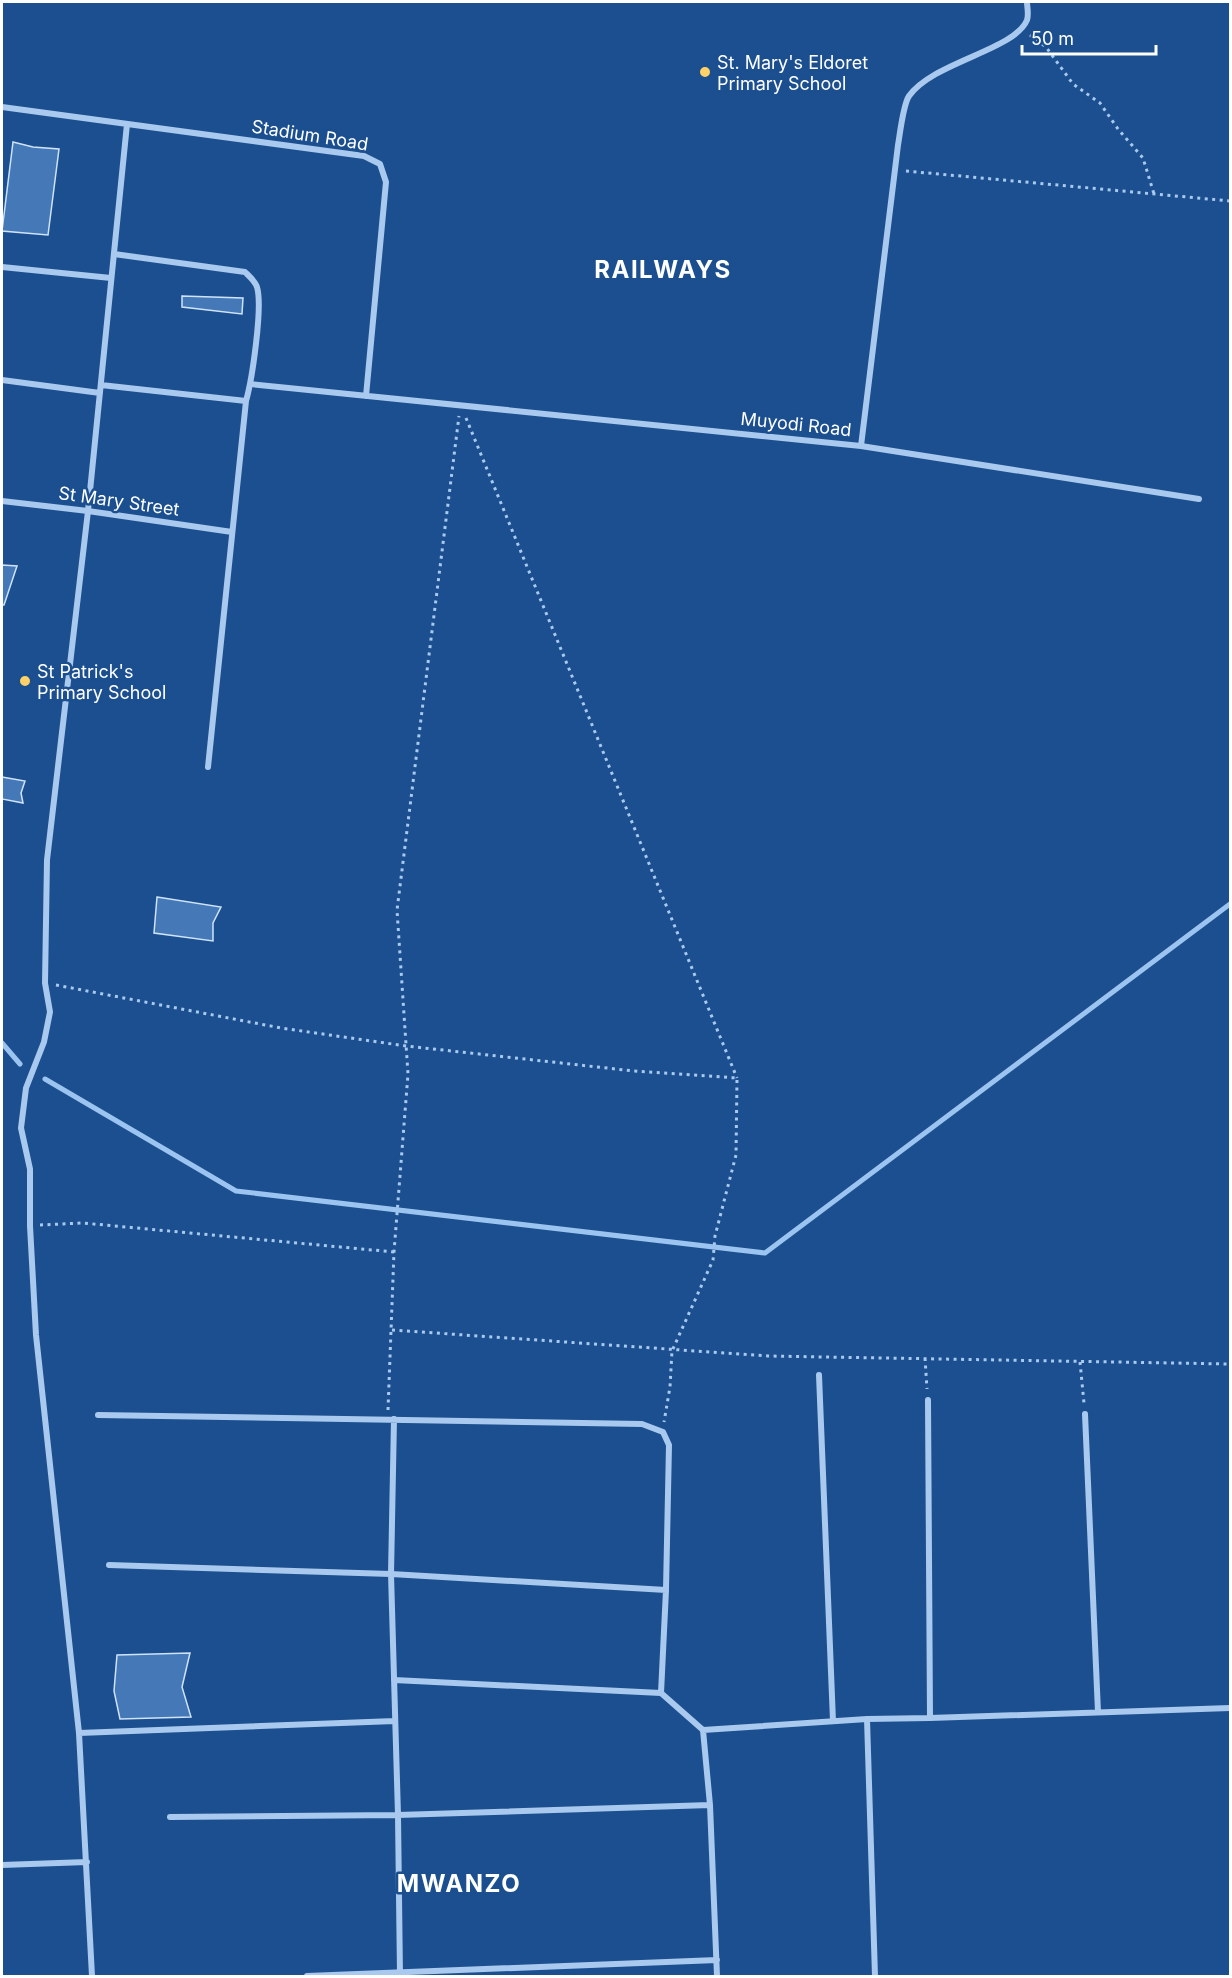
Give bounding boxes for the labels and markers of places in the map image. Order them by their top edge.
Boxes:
place label: St. Mary's Eldoret Primary School [717,52,868,94]
marker: St. Mary's Eldoret Primary School [698,65,712,79]
place label: St Patrick's Primary School [37,661,166,703]
marker: St Patrick's Primary School [18,674,32,688]

